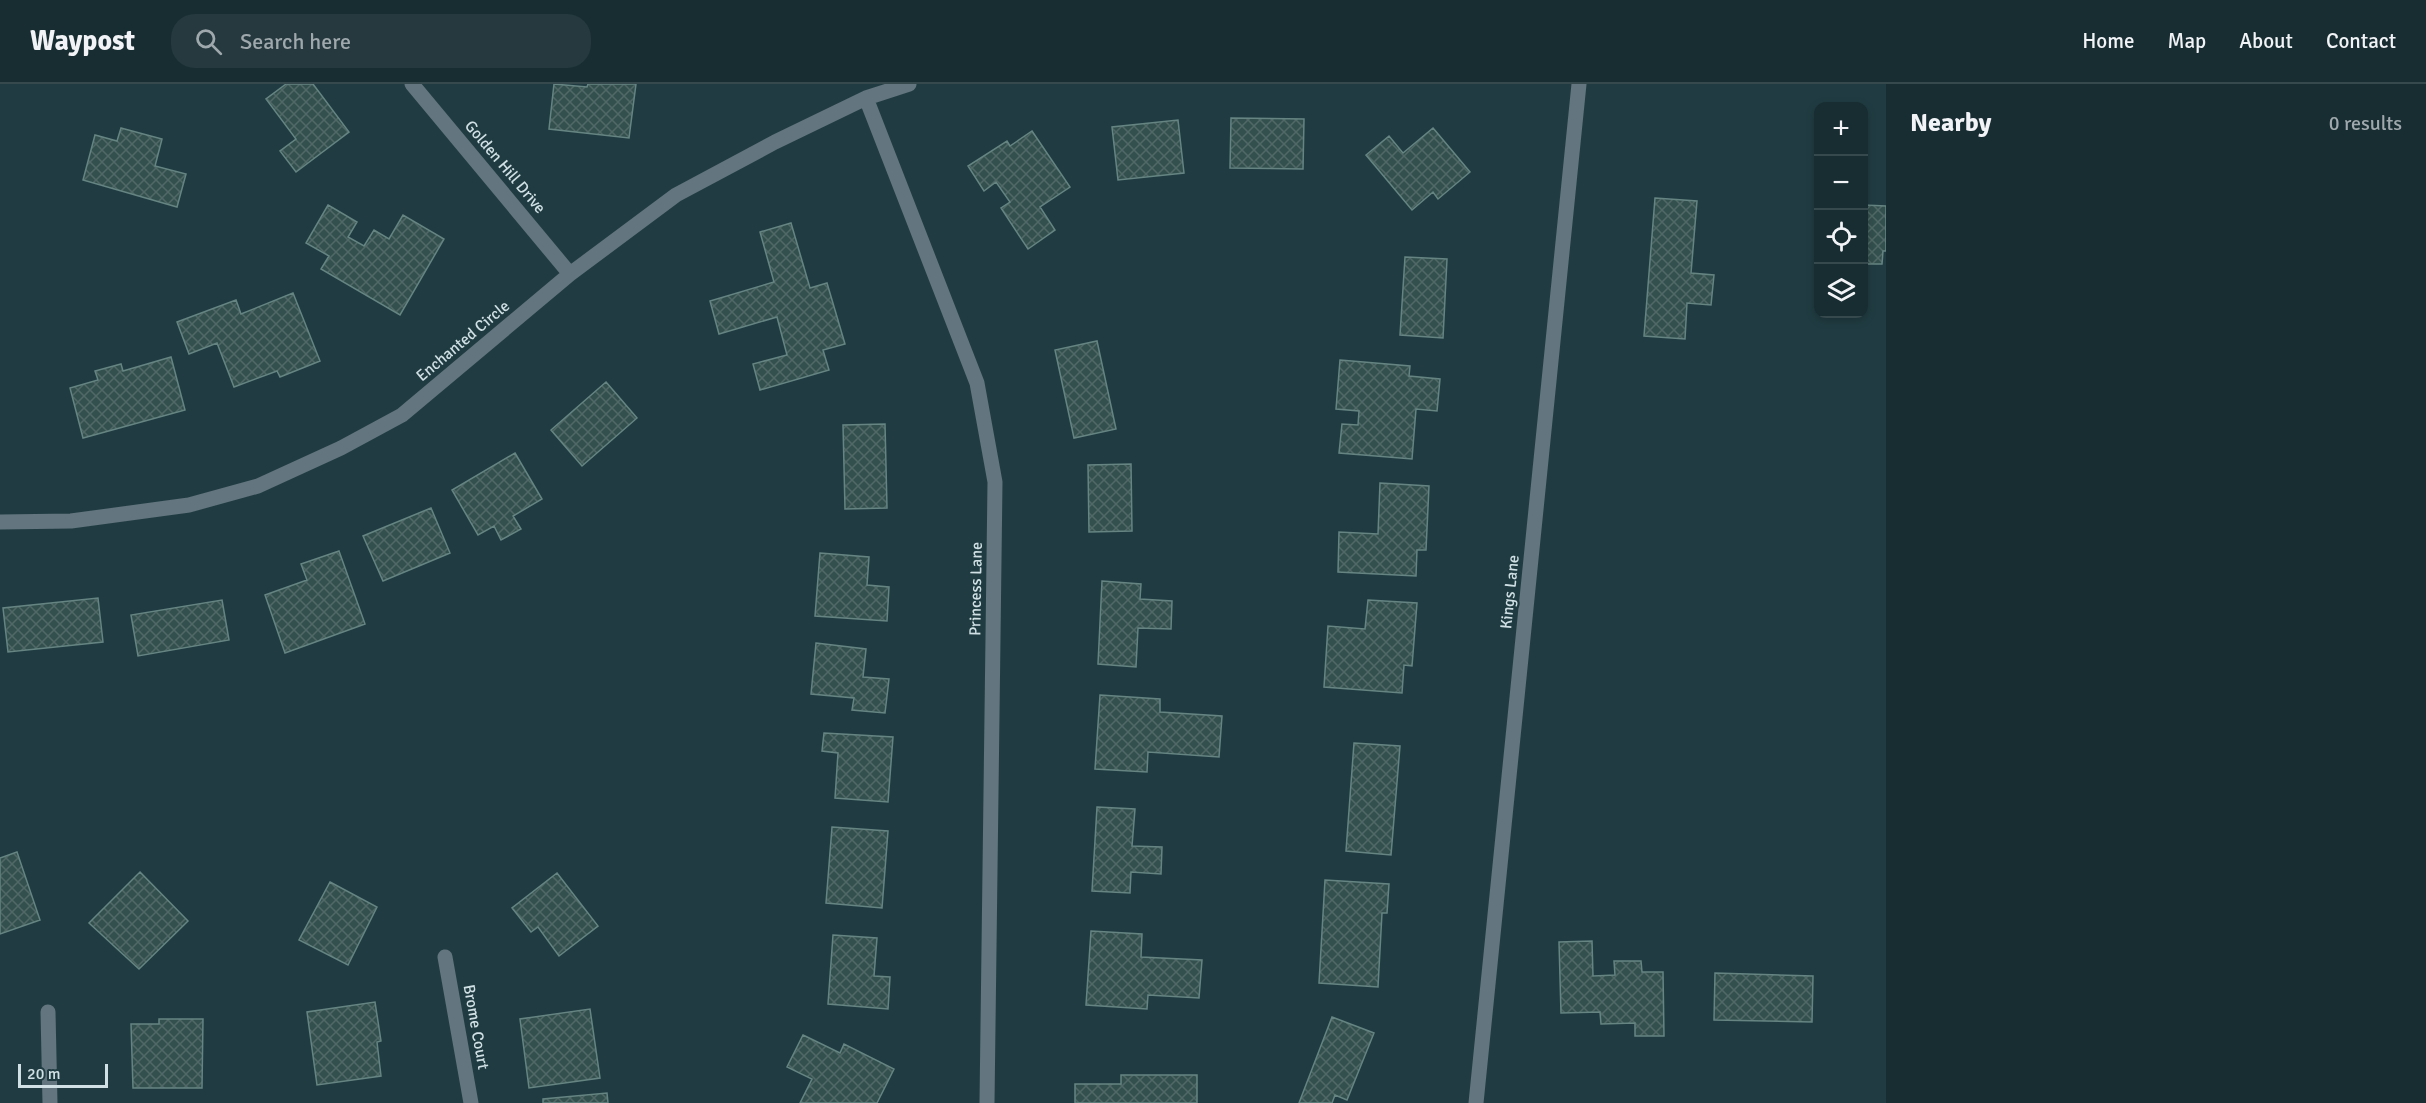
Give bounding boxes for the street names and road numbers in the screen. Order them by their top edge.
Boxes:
street label: Golden Hill Drive [460,116,550,218]
street label: Enchanted Circle [412,296,514,386]
street label: Princess Lane [965,542,987,636]
street label: Kings Lane [1496,554,1524,630]
street label: Brome Court [459,983,493,1072]

